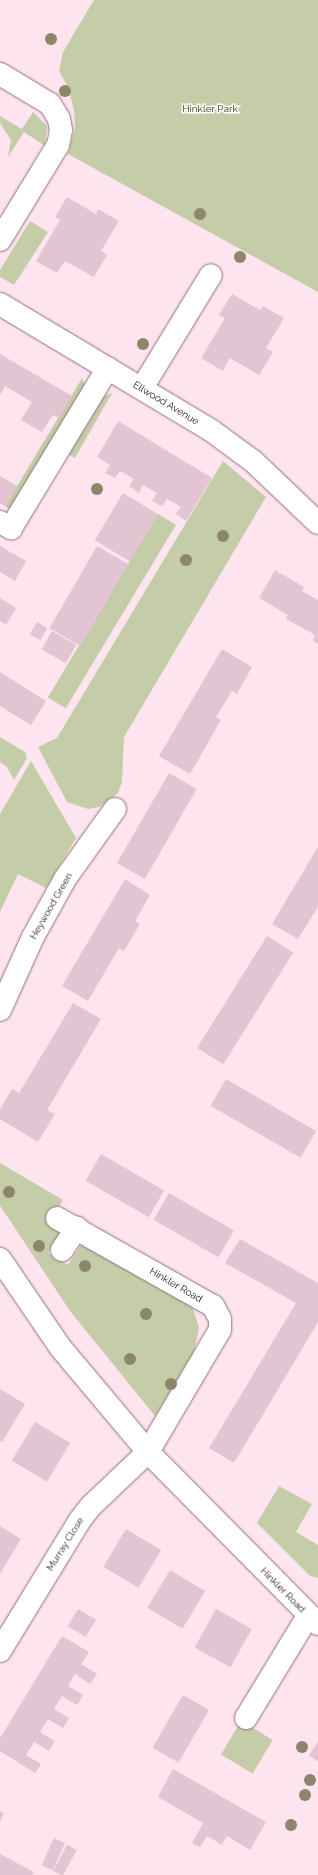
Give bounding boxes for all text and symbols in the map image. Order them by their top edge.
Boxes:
park label: Hinkler Park [182,103,238,115]
street label: Ellwood Avenue [131,379,201,427]
street label: Heywood Green [27,870,75,942]
street label: Hinkler Road [147,1265,205,1305]
street label: Murray Close [44,1515,86,1573]
street label: Hinkler Road [258,1565,308,1615]

